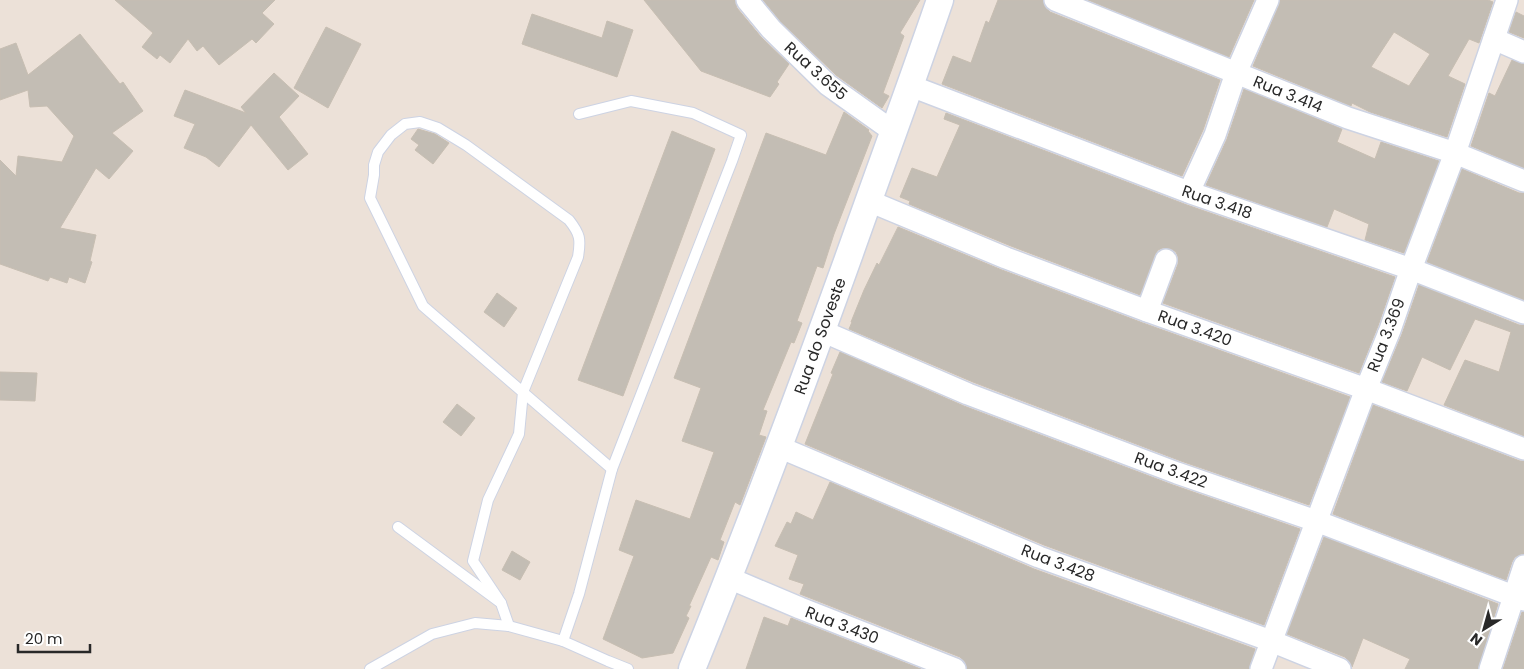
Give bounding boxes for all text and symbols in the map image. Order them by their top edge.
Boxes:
street label: Rua 3.655 [779,36,853,106]
street label: Rua 3.414 [1250,70,1326,118]
street label: Rua 3.418 [1179,179,1255,225]
street label: Rua do Soveste [788,274,852,398]
street label: Rua 3.369 [1361,295,1411,375]
street label: Rua 3.420 [1155,304,1235,352]
street label: Rua 3.422 [1131,446,1211,494]
street label: Rua 3.428 [1018,538,1098,588]
street label: Rua 3.430 [802,600,882,650]
north arrow [1459,604,1509,654]
scale bar [18,622,90,654]
text: 20 m [25,628,63,649]
text: N [1466,628,1486,651]

